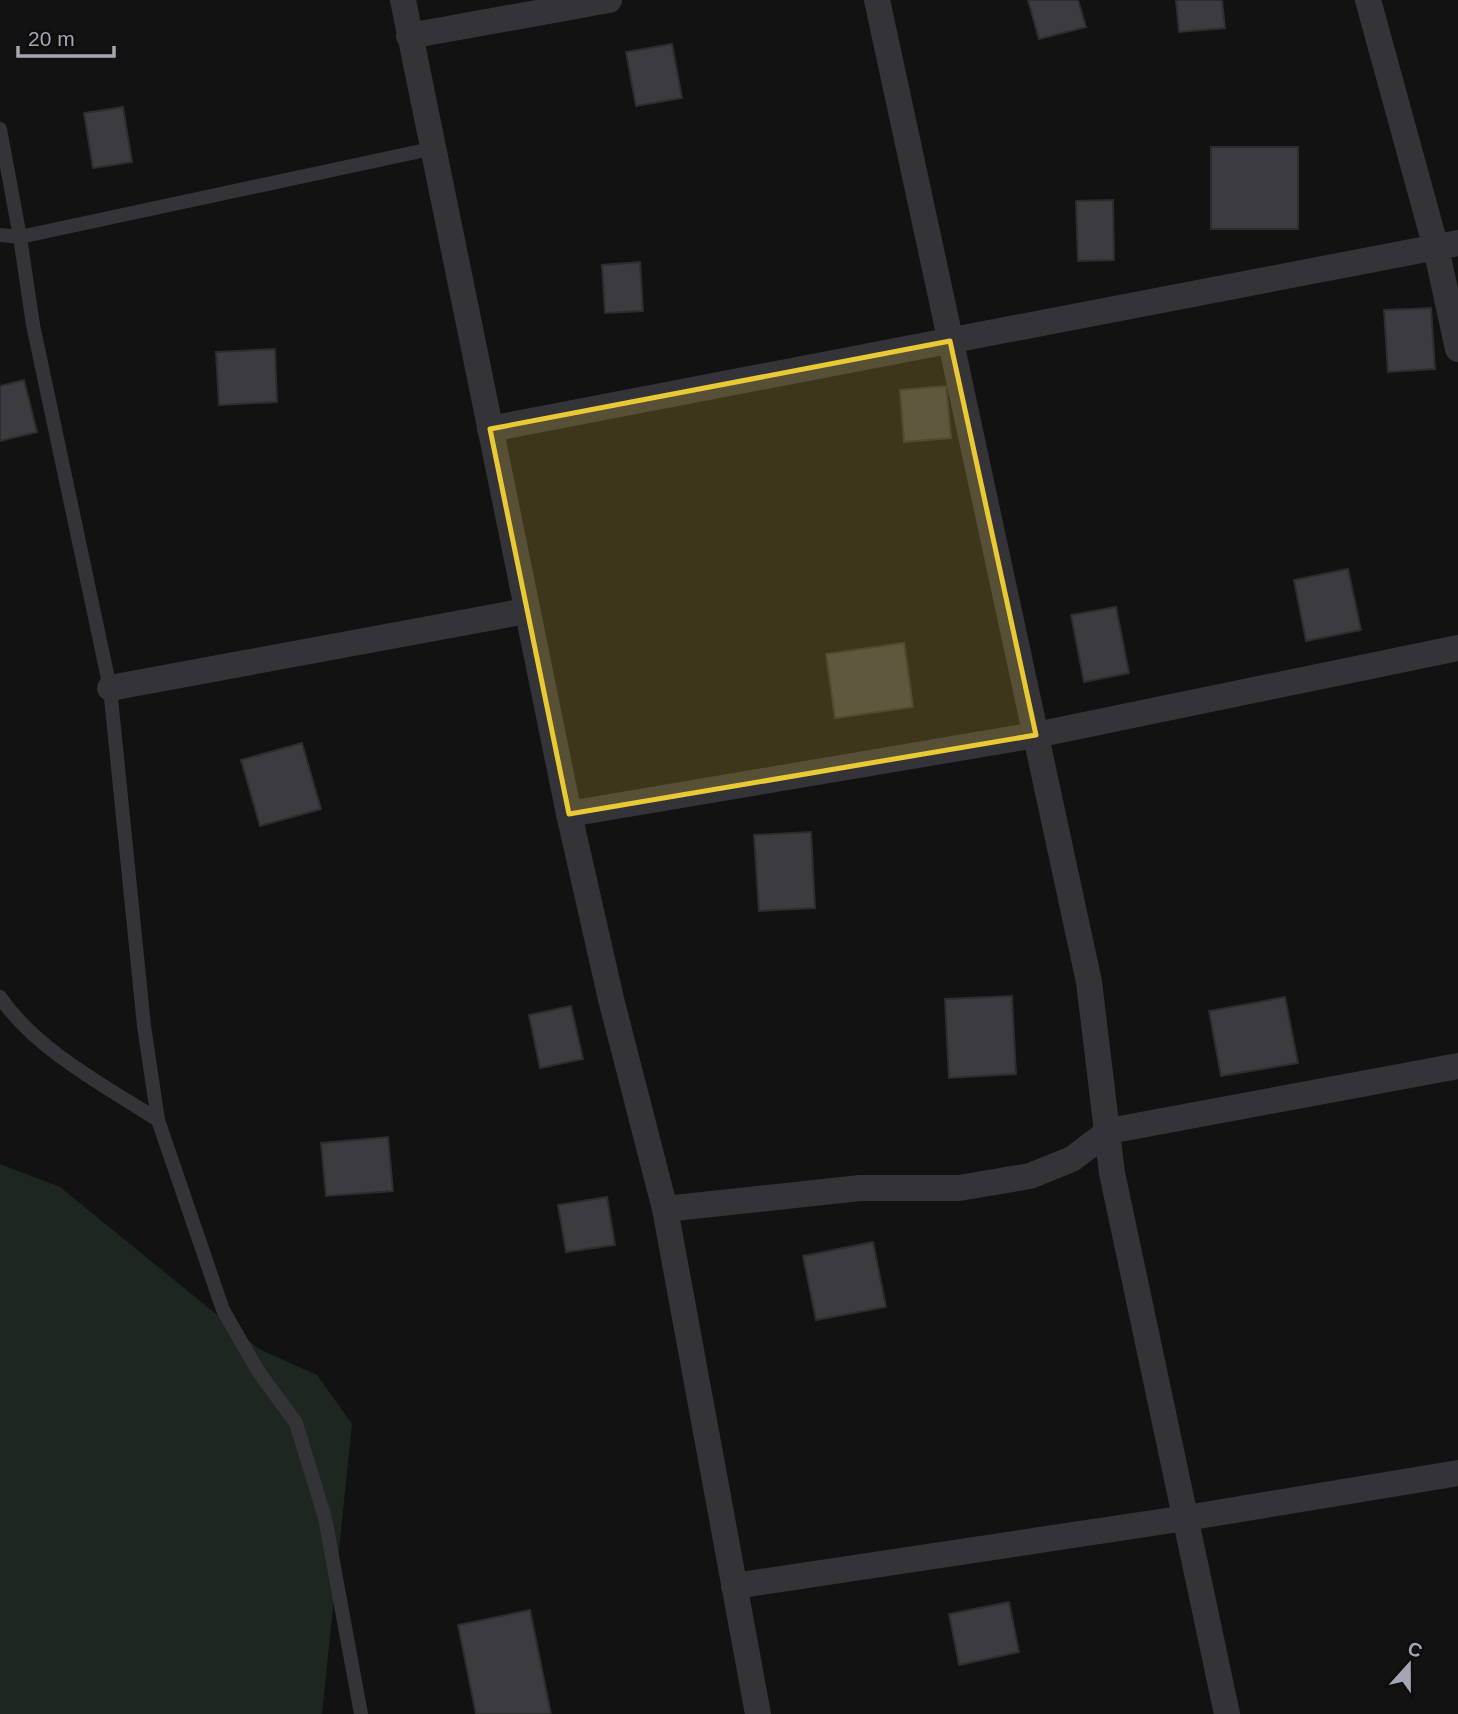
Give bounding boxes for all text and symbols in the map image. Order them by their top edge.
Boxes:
scale bar [18,14,114,58]
text: 20 m [28,27,75,50]
north arrow [1374,1630,1444,1700]
text: С [1405,1637,1425,1662]

